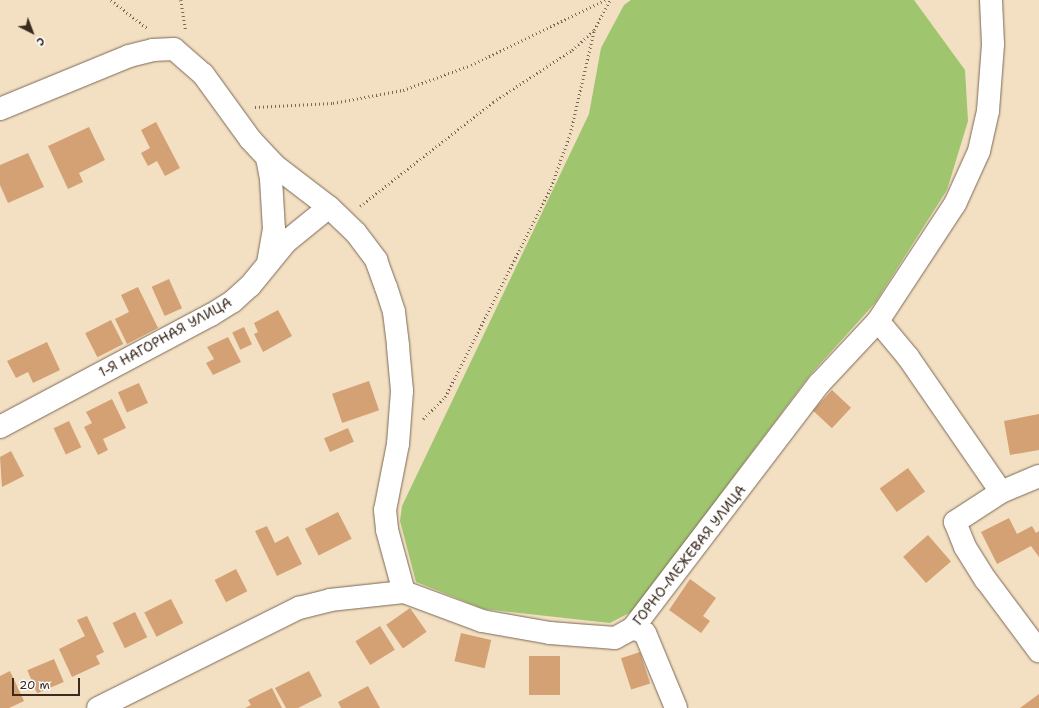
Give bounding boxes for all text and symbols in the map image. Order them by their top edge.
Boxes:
north arrow [12,12,52,52]
text: С [33,33,48,49]
street label: 1-Я НАГОРНАЯ УЛИЦА [96,293,234,381]
street label: ГОРНО-МЕЖЕВАЯ УЛИЦА [629,482,749,628]
scale bar [14,670,82,696]
text: 20 m [19,677,50,693]

